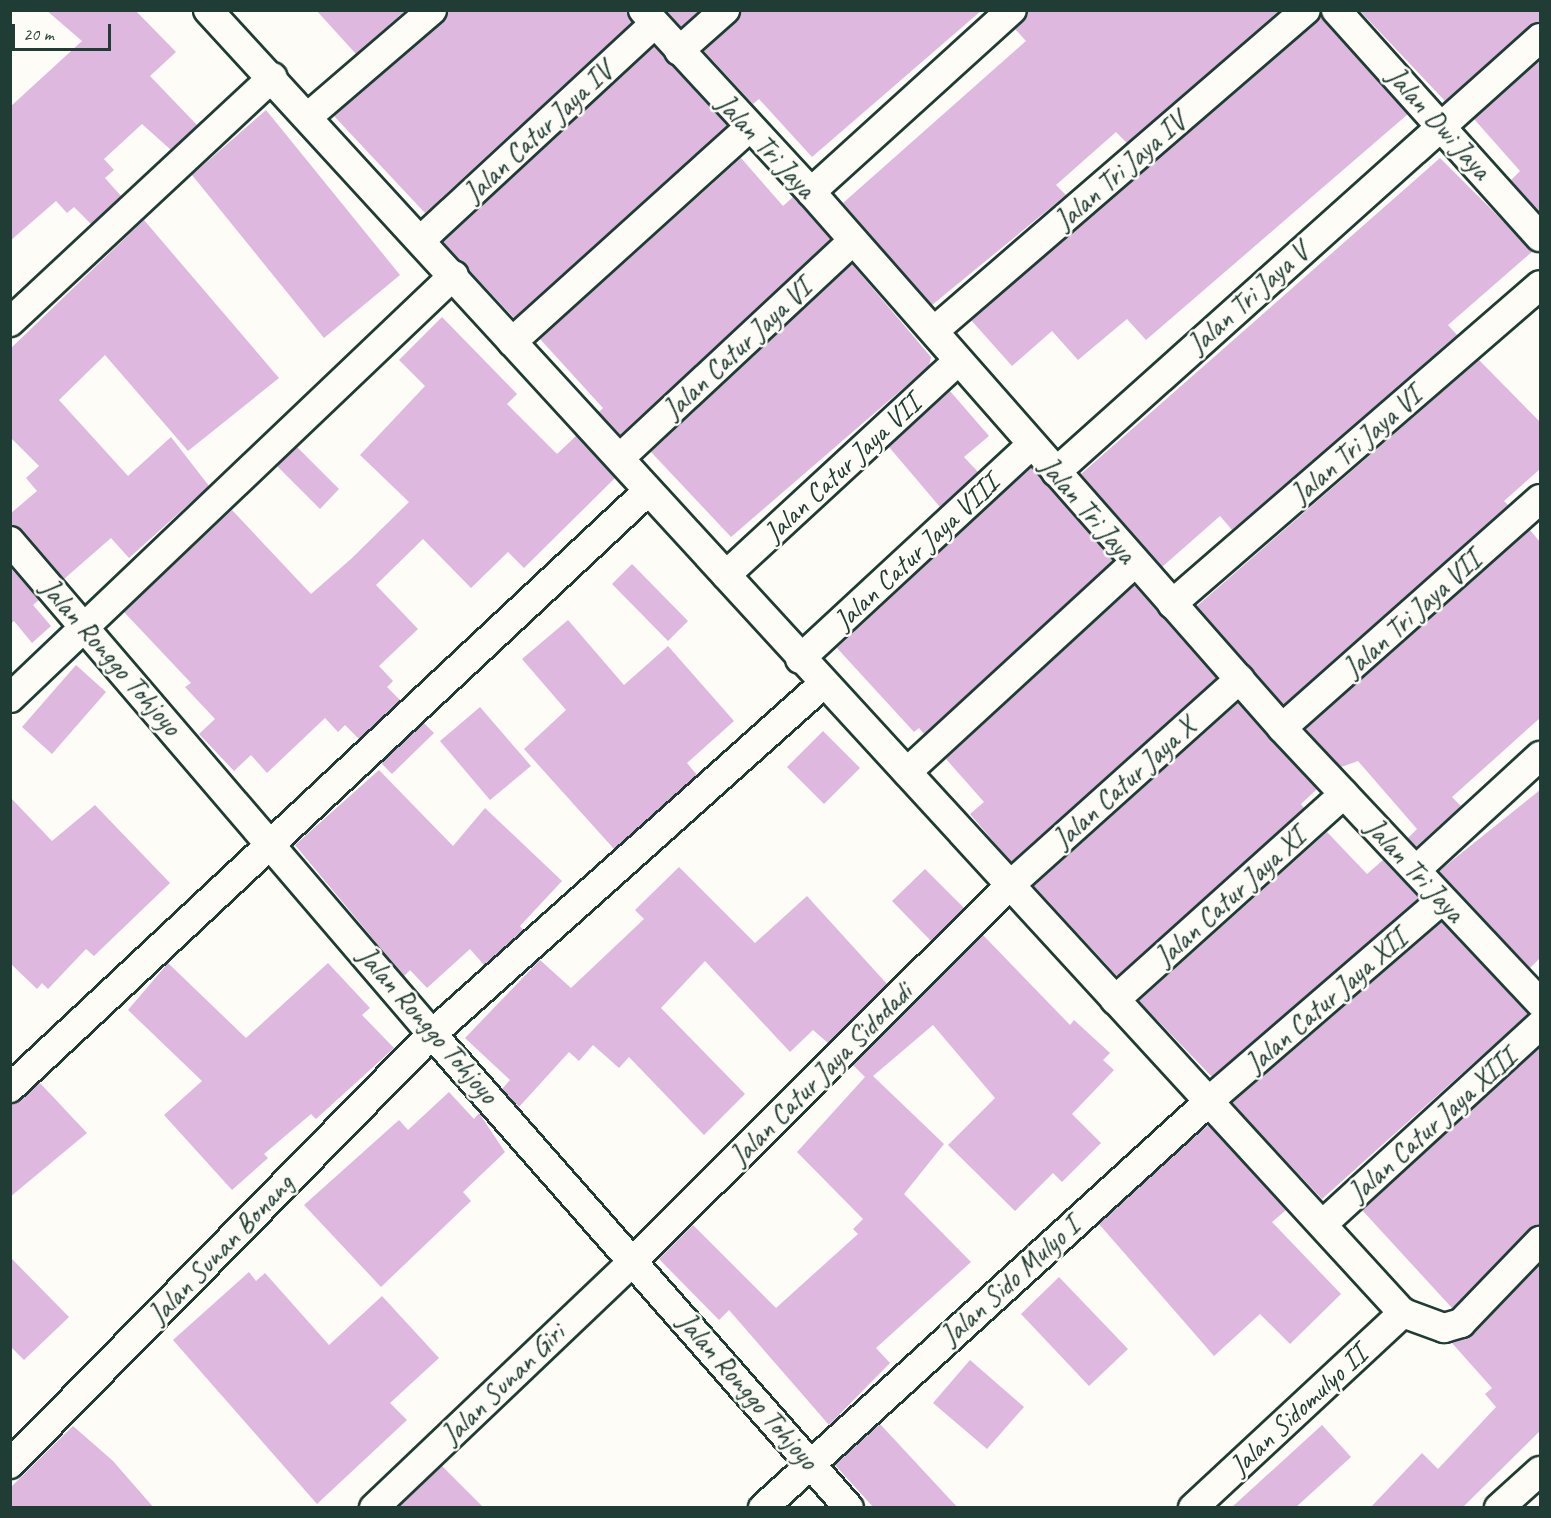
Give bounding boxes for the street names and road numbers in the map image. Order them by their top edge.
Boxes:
street label: Jalan Catur Jaya IV [457,55,619,209]
street label: Jalan Dwi Jaya [1380,60,1498,186]
street label: Jalan Tri Jaya [710,87,822,205]
street label: Jalan Tri Jaya IV [1048,105,1192,237]
street label: Jalan Tri Jaya V [1181,235,1315,361]
street label: Jalan Catur Jaya VI [656,272,818,426]
street label: Jalan Tri Jaya VI [1284,379,1428,511]
street label: Jalan Catur Jaya VII [757,387,927,549]
street label: Jalan Tri Jaya [1033,450,1143,570]
street label: Jalan Catur Jaya VIII [827,467,1005,637]
street label: Jalan Tri Jaya VII [1337,544,1487,684]
street label: Jalan Ronggo Tohjoyo [33,571,189,743]
street label: Jalan Catur Jaya X [1046,710,1202,856]
street label: Jalan Tri Jaya [1359,811,1471,929]
street label: Jalan Catur Jaya XI [1148,821,1312,973]
street label: Jalan Catur Jaya XII [1239,922,1413,1080]
street label: Jalan Ronggo Tohjoyo [350,939,506,1111]
street label: Jalan Catur Jaya Sidodadi [723,976,919,1172]
street label: Jalan Catur Jaya XIII [1341,1041,1523,1209]
street label: Jalan Sunan Bonang [142,1168,300,1330]
street label: Jalan Sido Mulyo I [934,1210,1086,1352]
street label: Jalan Ronggo Tohjoyo [670,1305,826,1477]
street label: Jalan Sunan Giri [435,1317,571,1451]
street label: Jalan Sidomulyo II [1222,1337,1374,1483]

